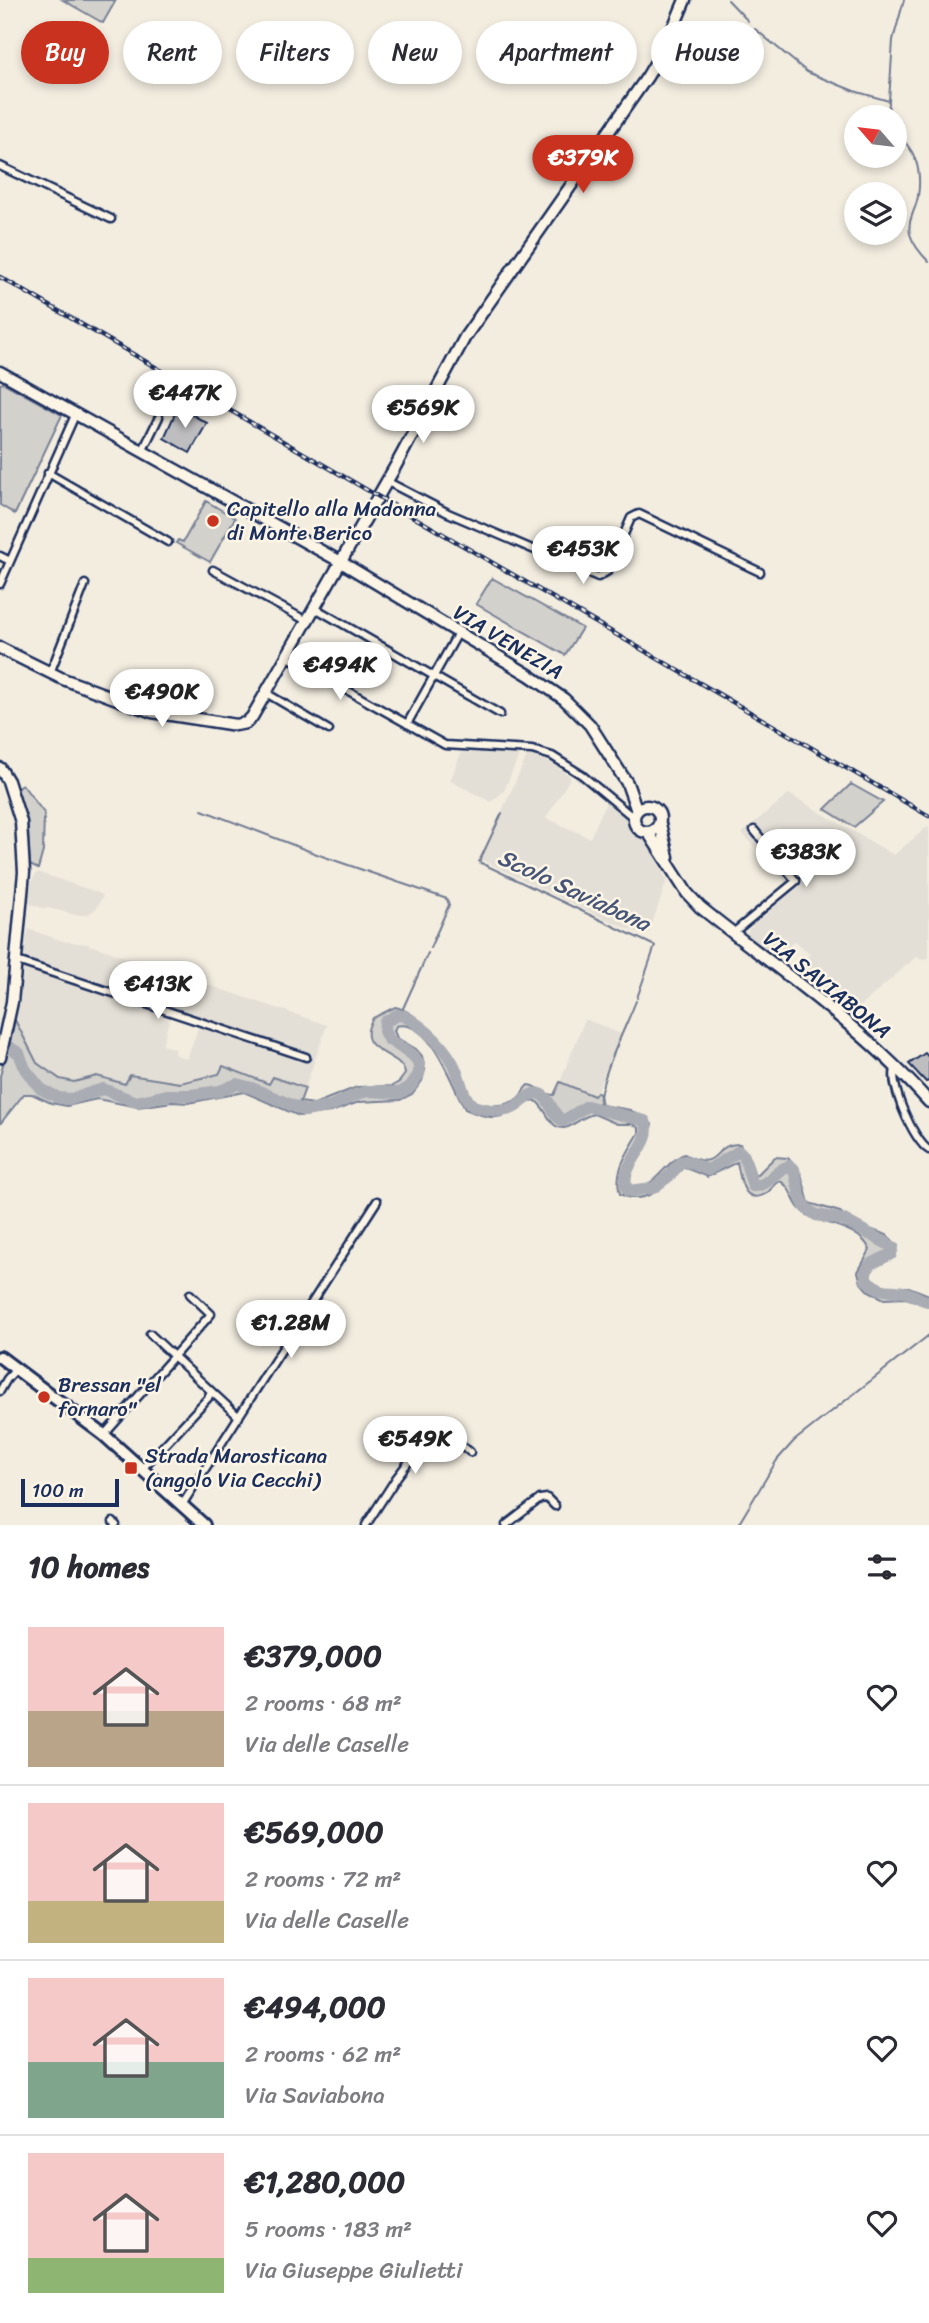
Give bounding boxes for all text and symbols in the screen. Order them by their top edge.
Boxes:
chip: Buy [21,21,109,84]
chip: Rent [123,21,222,84]
chip: Filters [236,21,354,84]
chip: New [368,21,462,84]
chip: Apartment [476,21,637,84]
chip: House [651,21,764,84]
north arrow [844,105,906,168]
map controls [844,105,907,245]
pin: €379K [534,136,632,195]
text: €379K [548,137,618,178]
button: layers [844,182,907,245]
pin: €447K [136,370,234,430]
text: €447K [149,372,221,413]
pin: €569K [374,386,472,445]
text: €569K [388,387,458,428]
place label: Capitello alla Madonna di Monte Berico [227,490,437,552]
marker: Capitello alla Madonna di Monte Berico [205,513,221,529]
pin: €453K [534,526,632,586]
text: €453K [548,528,618,569]
street label: VIA VENEZIA [445,594,571,690]
pin: €494K [291,642,389,702]
text: €494K [304,644,376,685]
pin: €490K [113,670,211,729]
text: €490K [126,671,198,712]
pin: €383K [757,830,855,889]
text: €383K [772,831,840,872]
water label: Scolo Saviabona [491,837,659,945]
street label: VIA SAVIABONA [754,921,900,1049]
pin: €413K [109,962,207,1021]
text: €413K [125,963,191,1004]
pin: €1.28M [234,1300,348,1360]
text: €1.28M [252,1302,330,1343]
place label: Bressan "el fornaro" [58,1366,162,1428]
marker: Bressan "el fornaro" [36,1389,52,1405]
pin: €549K [366,1416,464,1476]
text: €549K [379,1418,451,1459]
place label: Strada Marosticana (angolo Via Cecchi) [145,1437,328,1499]
marker: Strada Marosticana (angolo Via Cecchi) [123,1460,139,1476]
text: 100 m [32,1474,84,1507]
scale bar [21,1476,119,1508]
text: 10 homes [28,1540,149,1594]
icon: filters [863,1548,901,1586]
text: €379,000 [245,1629,382,1683]
icon: home [84,1655,168,1739]
icon: heart [863,1678,901,1716]
text: 2 rooms · 68 m² [245,1683,402,1724]
text: Via delle Caselle [245,1724,409,1765]
text: €569,000 [245,1805,384,1859]
icon: home [84,1831,168,1915]
icon: heart [863,1854,901,1892]
text: 2 rooms · 72 m² [245,1859,401,1900]
text: Via delle Caselle [245,1900,409,1941]
text: €494,000 [245,1980,386,2034]
icon: home [84,2006,168,2090]
icon: heart [863,2029,901,2067]
text: 2 rooms · 62 m² [245,2034,401,2075]
text: Via Saviabona [245,2075,385,2116]
text: €1,280,000 [245,2155,405,2209]
icon: home [84,2181,168,2265]
icon: heart [863,2204,901,2242]
text: 5 rooms · 183 m² [245,2209,412,2250]
text: Via Giuseppe Giulietti [245,2250,462,2291]

